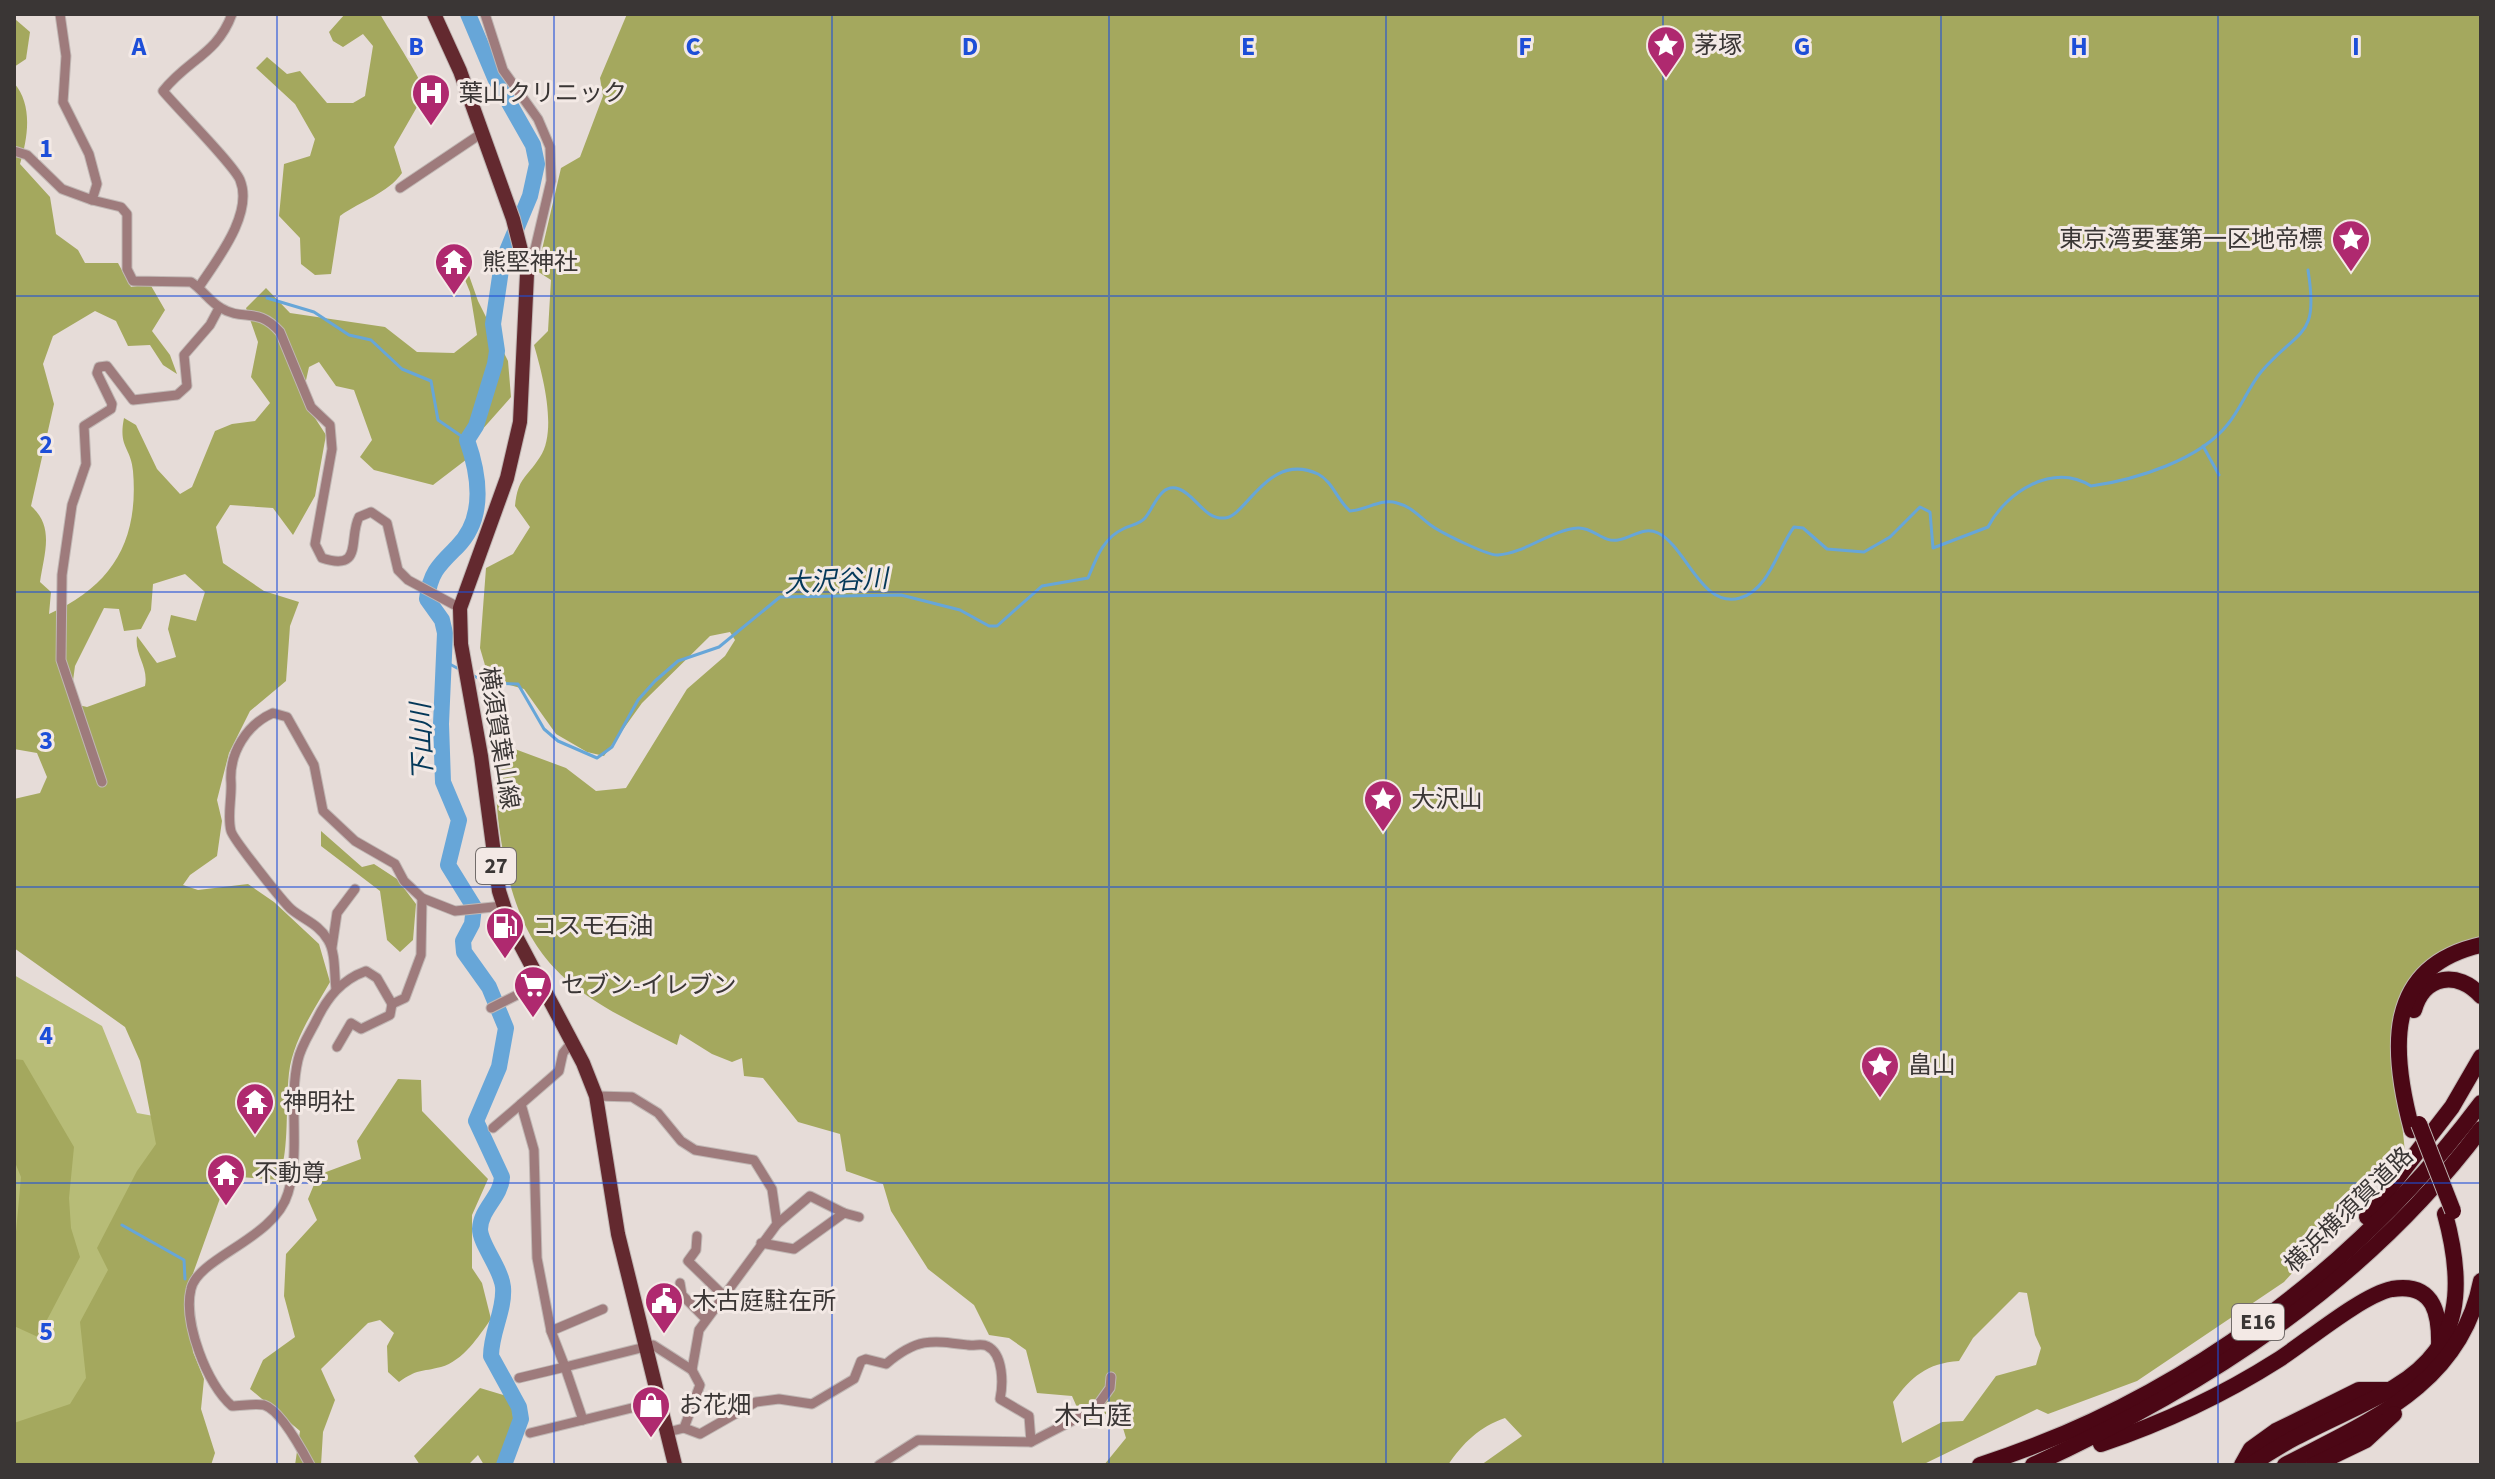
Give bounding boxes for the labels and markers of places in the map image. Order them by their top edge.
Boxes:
place icon: 茅塚 [1645,24,1687,79]
place label: 茅塚 [1694,28,1742,63]
hospital icon: 葉山クリニック [410,72,452,127]
place label: 葉山クリニック [459,76,627,111]
place icon: 東京湾要塞第一区地帝標 [2330,218,2372,273]
place label: 東京湾要塞第一区地帝標 [2059,222,2323,257]
temple icon: 熊堅神社 [433,241,475,296]
place label: 熊堅神社 [482,245,578,280]
place icon: 大沢山 [1362,778,1404,833]
place label: 大沢山 [1411,782,1483,817]
fuel station icon: コスモ石油 [484,905,526,960]
place label: コスモ石油 [533,909,653,944]
supermarket icon: セブン-イレブン [512,964,554,1019]
place label: セブン-イレブン [561,968,736,1003]
place icon: 畠山 [1859,1044,1901,1099]
place label: 畠山 [1908,1048,1956,1083]
temple icon: 神明社 [234,1081,276,1136]
place label: 神明社 [283,1085,355,1120]
temple icon: 不動尊 [205,1152,247,1207]
place label: 不動尊 [254,1156,326,1191]
public building icon: 木古庭駐在所 [643,1280,685,1335]
place label: 木古庭駐在所 [692,1284,836,1319]
shop icon: お花畑 [630,1384,672,1439]
place label: お花畑 [679,1388,751,1423]

